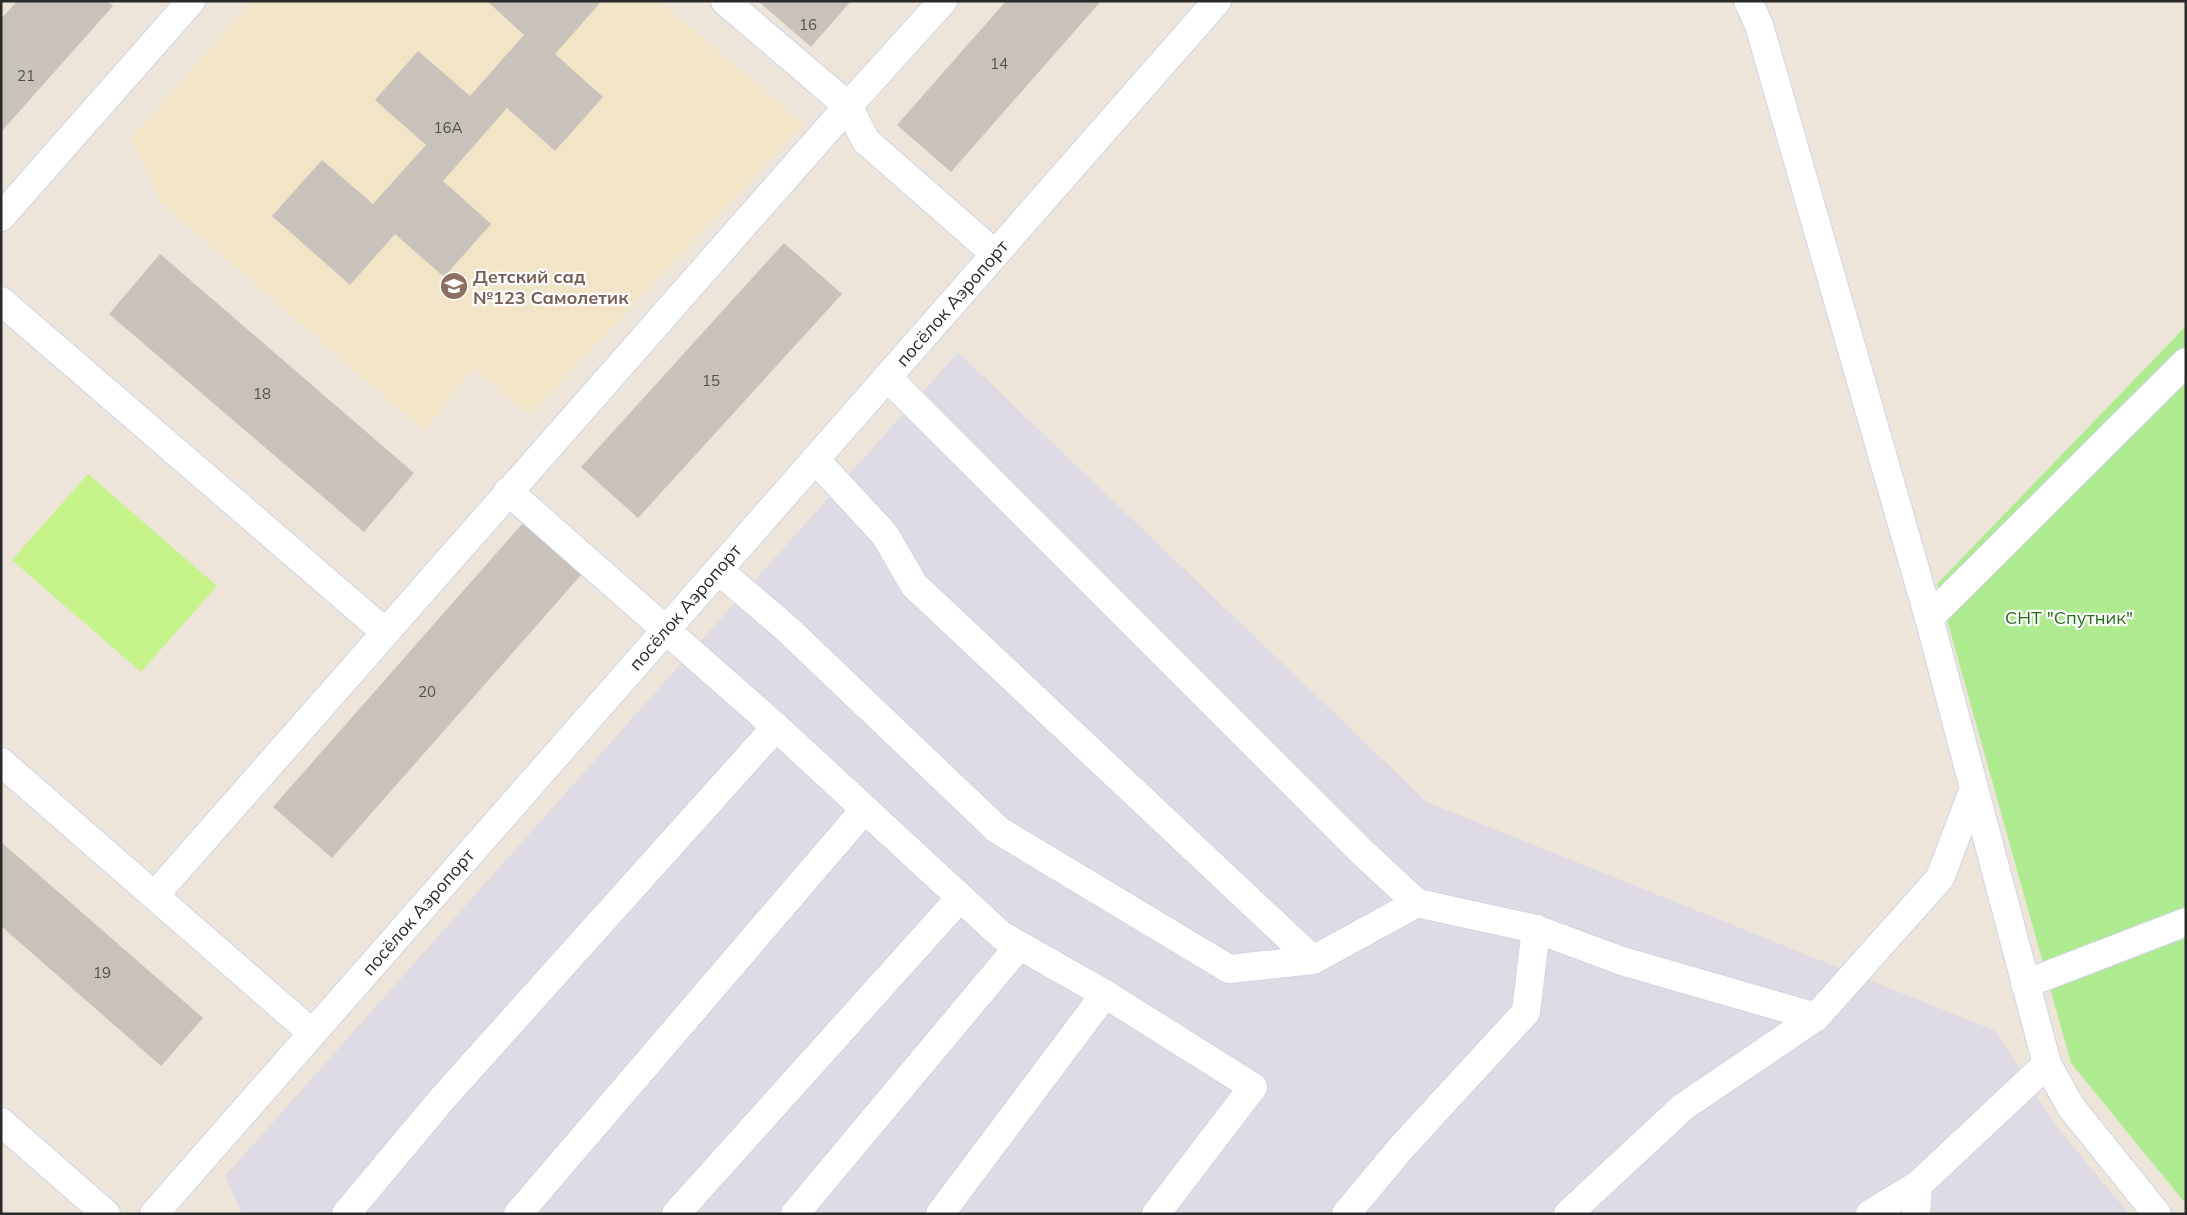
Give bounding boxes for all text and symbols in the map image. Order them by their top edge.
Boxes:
house number: 16 [799,15,817,34]
house number: 14 [990,54,1008,73]
house number: 21 [17,66,35,85]
house number: 16А [433,118,463,137]
street label: посёлок Аэропорт [891,234,1014,371]
place label: Детский сад №123 Самолетик [473,265,629,309]
school or university icon: Детский сад №123 Самолетик [439,271,469,301]
house number: 15 [702,371,720,390]
house number: 18 [253,384,271,403]
street label: посёлок Аэропорт [624,538,747,675]
park label: СНТ "Спутник" [2005,606,2133,629]
house number: 20 [418,682,436,701]
street label: посёлок Аэропорт [357,843,480,980]
house number: 19 [93,963,111,982]

